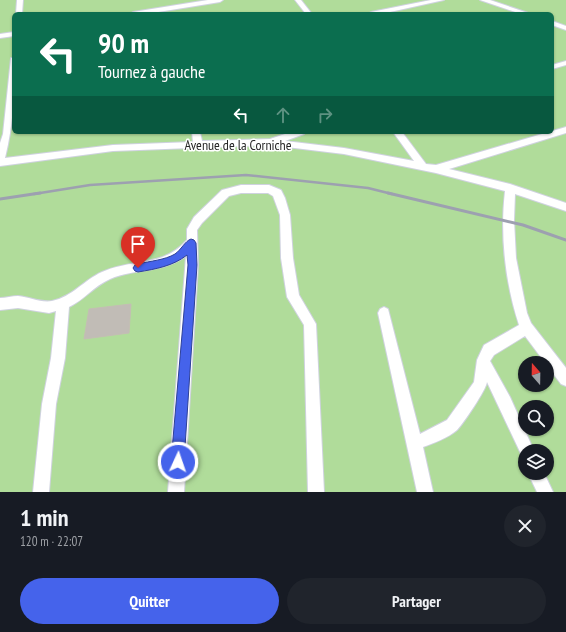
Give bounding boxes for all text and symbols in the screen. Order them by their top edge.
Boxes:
text: 90 m [98,24,149,61]
icon: left [32,28,84,80]
text: Tournez à gauche [98,60,205,83]
icon: left [230,104,252,126]
icon: ahead [272,104,294,126]
icon: right [314,104,336,126]
street label: Avenue de la Corniche [184,136,292,154]
pin [121,227,155,268]
icon: arrive [127,233,149,255]
north arrow [518,356,554,392]
map controls [518,356,554,480]
button: search [518,400,554,436]
position arrow [157,441,199,483]
button: layers [518,444,554,480]
text: 1 min [20,502,68,533]
button: close [504,505,546,547]
text: 120 m · 22:07 [20,533,83,550]
button: Quitter [20,578,279,624]
button: Partager [287,578,546,624]

